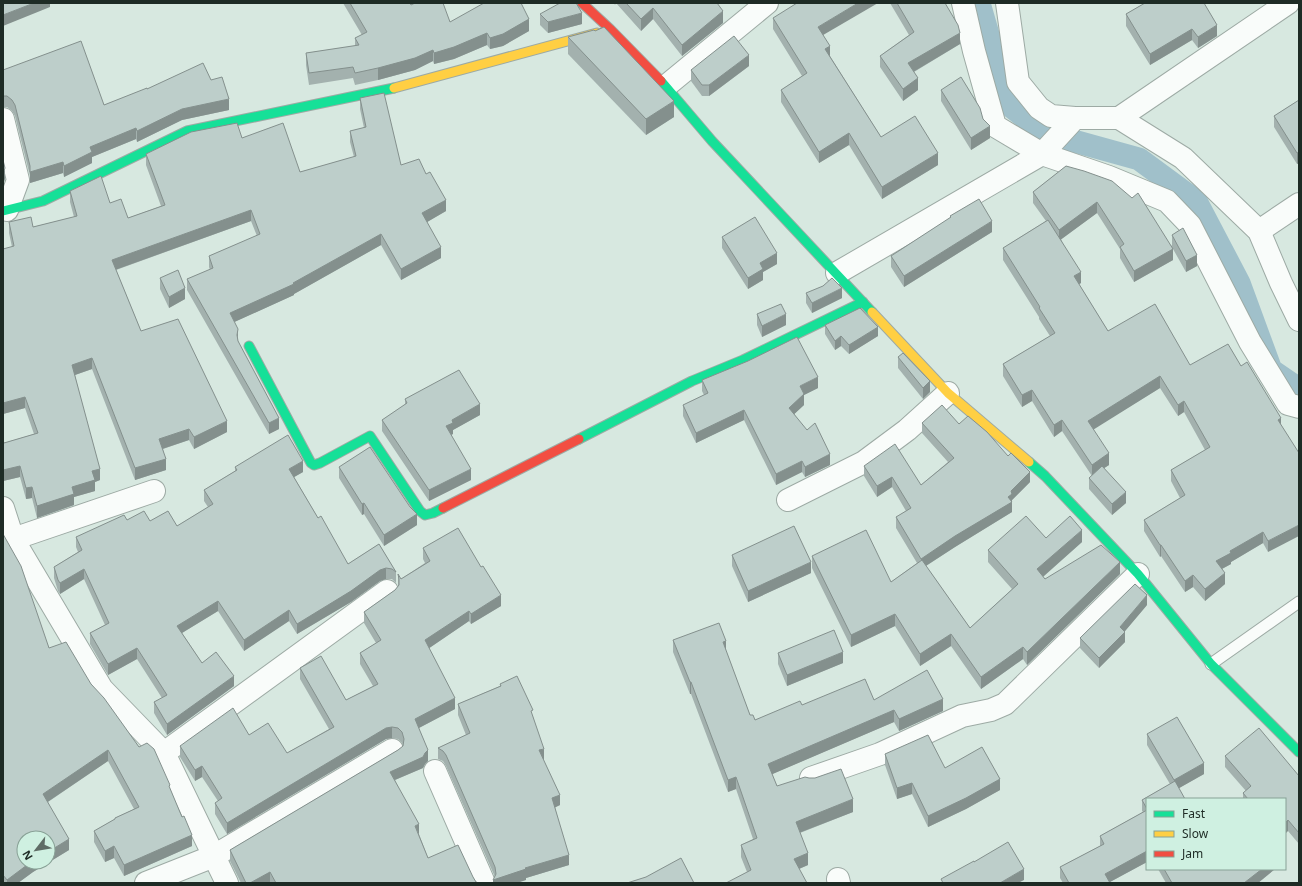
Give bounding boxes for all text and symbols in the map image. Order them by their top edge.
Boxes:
legend [1146,798,1286,870]
text: Fast [1182,805,1206,822]
text: Slow [1182,825,1209,842]
north arrow [16,830,56,870]
text: Jam [1181,845,1203,862]
text: N [18,848,36,863]

